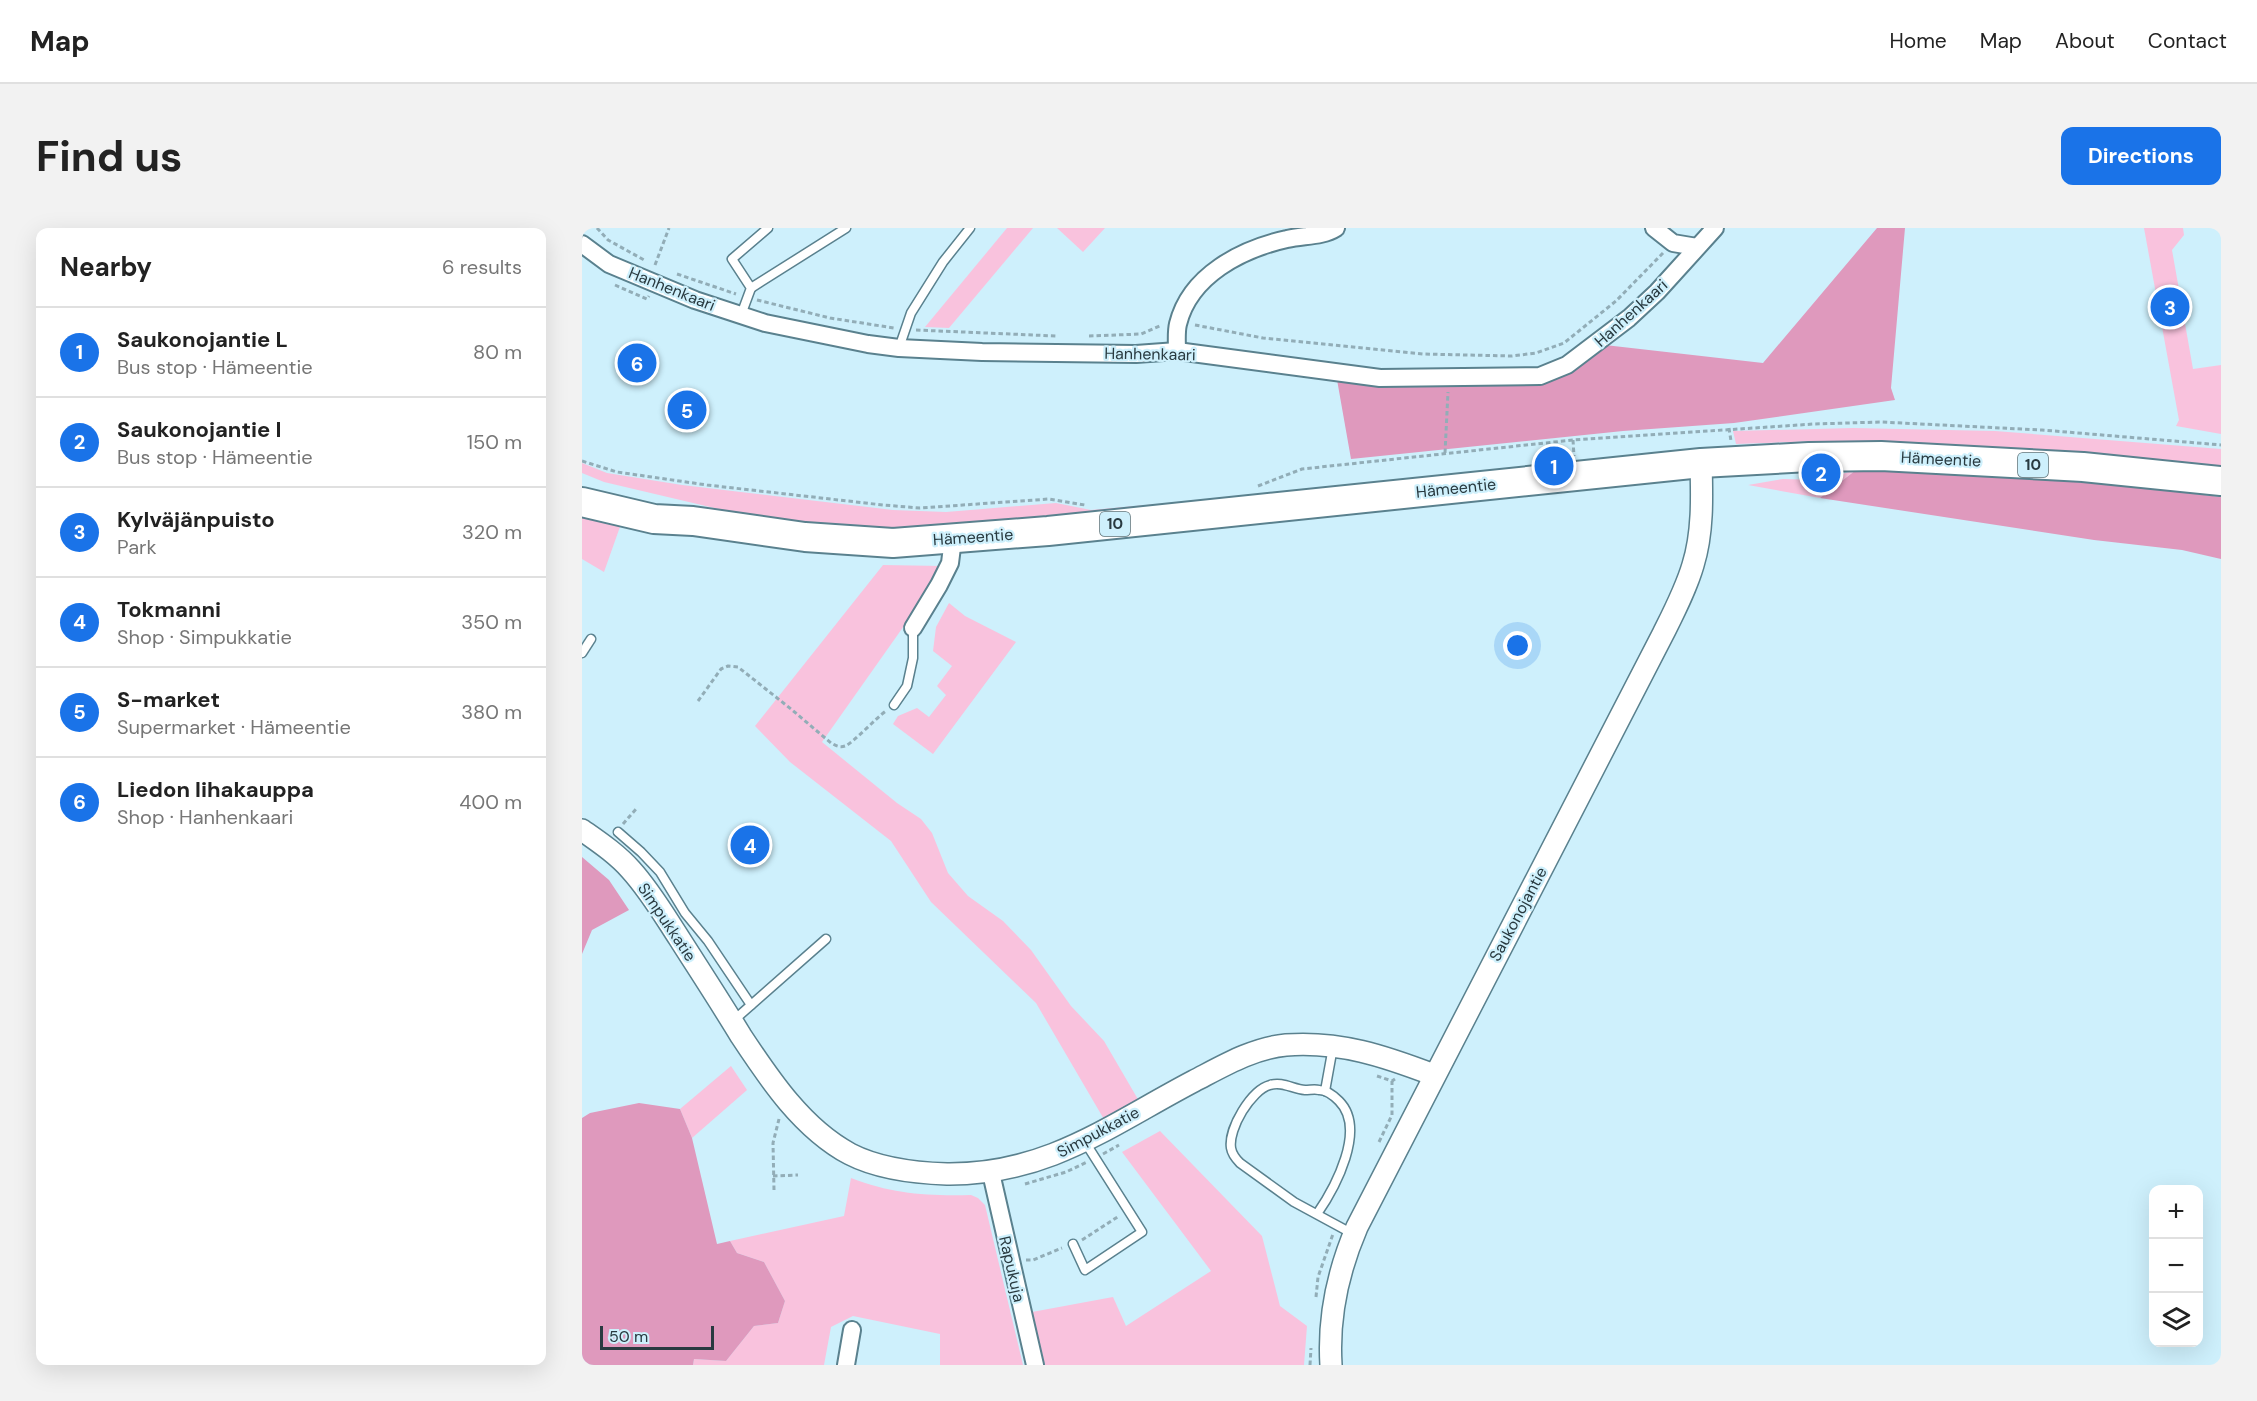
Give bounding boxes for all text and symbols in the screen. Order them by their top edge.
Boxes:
text: Map [30,23,90,60]
text: Home [1889,27,1947,55]
text: Map [1980,27,2022,55]
text: About [2055,27,2115,55]
text: Contact [2148,27,2227,55]
button: Directions [2061,127,2221,185]
text: Find us [36,129,182,184]
text: Nearby [60,250,152,284]
text: 6 results [442,254,522,280]
street label: Hanhenkaari [626,262,718,316]
street label: Hanhenkaari [1590,275,1672,351]
pin: 3 [2150,284,2190,329]
text: Saukonojantie L [117,325,288,354]
text: 1 [76,339,83,365]
text: 80 m [473,339,522,365]
pin: 6 [618,340,656,386]
street label: Hanhenkaari [1104,343,1196,365]
text: Bus stop · Hämeentie [117,354,313,380]
pin: 5 [668,388,706,432]
text: Saukonojantie I [117,415,281,444]
text: 2 [74,429,85,455]
text: 150 m [467,429,522,455]
text: Bus stop · Hämeentie [117,444,313,470]
pin: 1 [1534,444,1574,488]
street label: Hämeentie [1900,446,1982,472]
pin: 2 [1802,450,1840,496]
road number: 10 [2018,453,2048,477]
street label: Hämeentie [1415,473,1497,503]
text: Kylväjänpuisto [117,505,275,534]
road number: 10 [1100,512,1130,536]
text: 3 [73,519,86,545]
text: 320 m [462,519,522,545]
street label: Hämeentie [932,524,1014,550]
text: Park [117,534,157,560]
text: Tokmanni [117,595,221,624]
text: 4 [73,609,86,635]
text: 350 m [461,609,522,635]
text: Shop · Simpukkatie [117,624,292,650]
your location [1503,631,1532,660]
text: S-market [117,685,220,714]
text: 5 [73,699,86,725]
text: 380 m [461,699,522,725]
text: Supermarket · Hämeentie [117,714,351,740]
text: Liedon lihakauppa [117,775,314,804]
text: 6 [73,789,86,815]
text: 400 m [459,789,522,815]
text: Shop · Hanhenkaari [117,804,293,830]
pin: 4 [730,822,770,868]
street label: Saukonojantie [1484,863,1552,965]
street label: Simpukkatie [633,879,701,965]
street label: Simpukkatie [1053,1102,1143,1162]
map controls [2149,1185,2203,1347]
button: + [2149,1185,2203,1239]
street label: Rapukuja [994,1234,1030,1304]
button: − [2149,1239,2203,1293]
button: layers [2149,1293,2203,1347]
scale bar [600,1323,714,1350]
text: 50 m [609,1326,648,1347]

